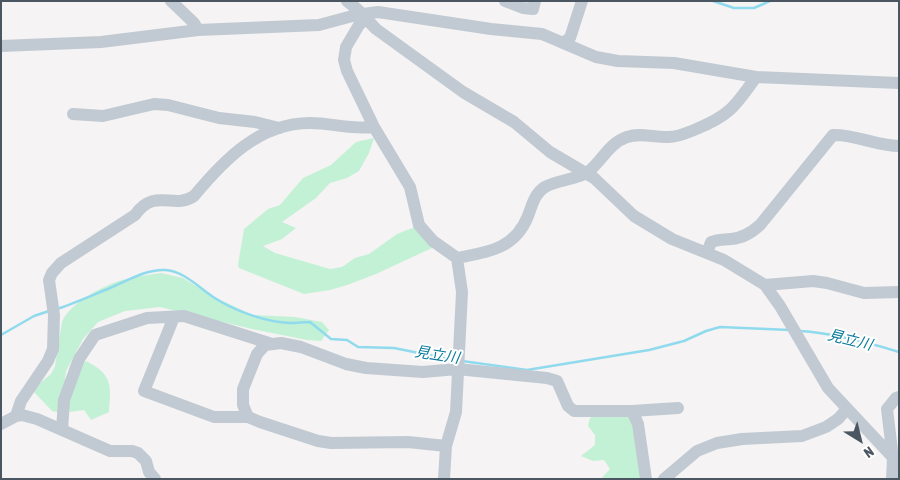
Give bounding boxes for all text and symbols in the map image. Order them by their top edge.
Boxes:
water label: 見立川 [826,326,874,354]
water label: 見立川 [413,343,461,367]
north arrow [835,415,885,465]
text: N [861,443,877,461]

